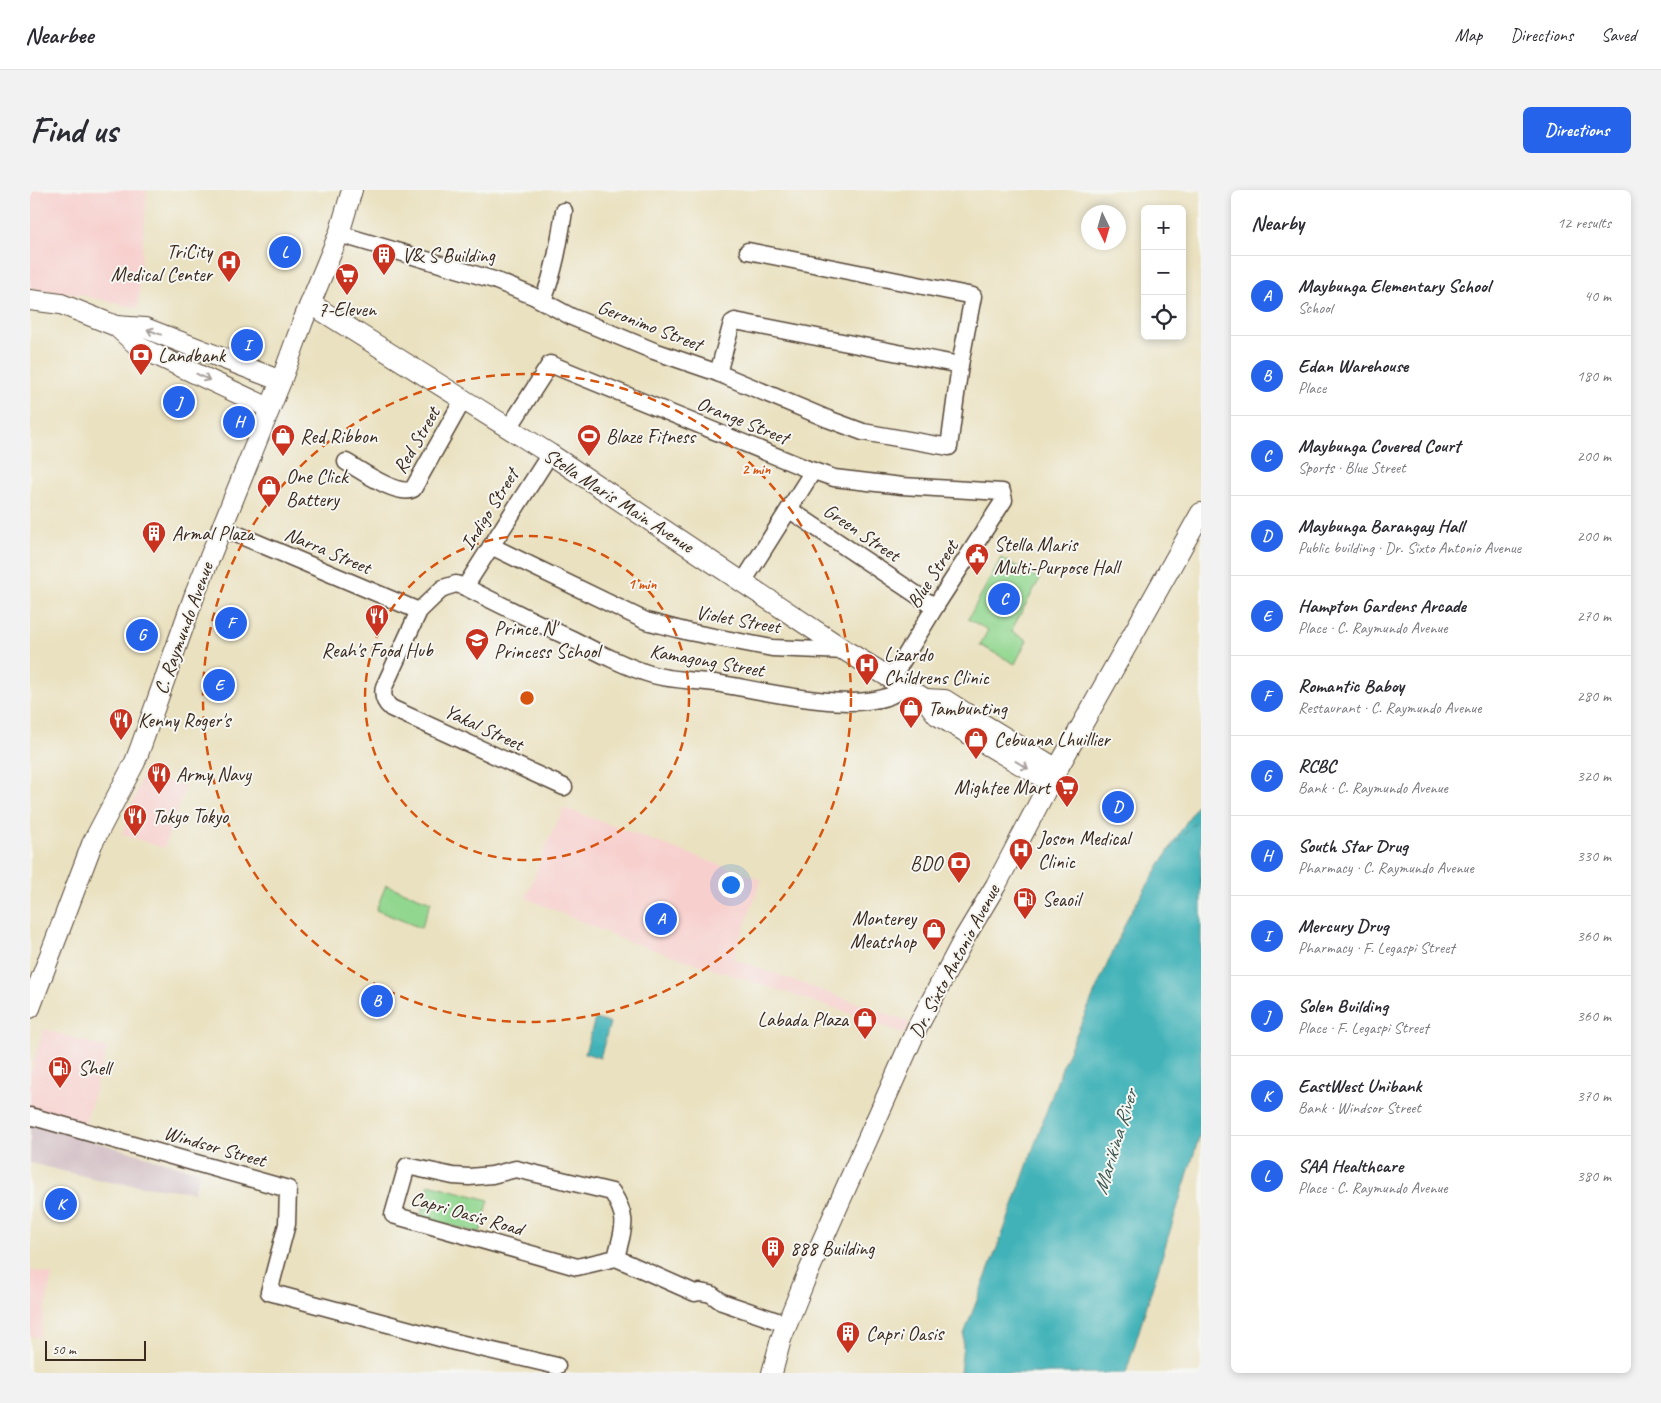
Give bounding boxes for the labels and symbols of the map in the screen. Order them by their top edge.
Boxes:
north arrow [1081,205,1126,250]
pin: L [269,233,301,271]
place label: TriCity Medical Center [111,239,214,287]
building icon: V& S Building [371,242,397,276]
place label: V& S Building [402,243,496,268]
hospital icon: TriCity Medical Center [216,249,242,283]
supermarket icon: 7-Eleven [334,262,360,296]
street label: Geronimo Street [594,294,709,358]
place label: 7-Eleven [318,297,377,322]
pin: I [231,326,263,364]
one-way arrow [147,327,162,336]
bank icon: Landbank [128,342,154,376]
place label: Landbank [158,343,227,368]
one-way arrow [195,372,210,382]
pin: J [163,383,195,421]
street label: Orange Street [693,391,795,451]
street label: Red Street [387,400,447,478]
pin: H [223,403,255,441]
shop icon: Red Ribbon [270,423,296,457]
sports icon: Blaze Fitness [576,423,602,457]
place label: Red Ribbon [300,424,378,449]
place label: Blaze Fitness [606,424,697,449]
street label: Stella Maris Main Avenue [539,443,700,559]
text: 2 min [742,460,771,479]
street label: Indigo Street [455,461,526,554]
place label: One Click Battery [286,464,349,512]
shop icon: One Click Battery [256,474,282,508]
street label: Green Street [819,498,907,568]
building icon: Armal Plaza [141,520,167,554]
place label: Armal Plaza [172,521,255,546]
street label: Narra Street [281,521,377,581]
place label: Stella Maris Multi-Purpose Hall [994,532,1122,580]
street label: Blue Street [901,534,965,613]
public building icon: Stella Maris Multi-Purpose Hall [964,542,990,576]
street label: C. Raymundo Avenue [148,557,219,697]
text: 1 min [628,575,657,594]
pin: C [988,580,1020,618]
street label: Violet Street [694,600,784,640]
restaurant icon: Reah's Food Hub [364,603,390,637]
pin: F [215,604,247,642]
pin: G [126,616,158,654]
place label: Prince N' Princess School [494,616,603,664]
school or university icon: Prince N' Princess School [464,627,490,661]
place label: Reah's Food Hub [321,638,434,663]
street label: Kamagong Street [648,638,768,683]
place label: Lizardo Childrens Clinic [884,642,989,690]
hospital icon: Lizardo Childrens Clinic [854,652,880,686]
pin: E [203,666,235,704]
centre of rings [518,689,536,707]
shop icon: Tambunting [898,695,924,729]
place label: Tambunting [928,696,1009,721]
street label: Yakal Street [440,698,529,758]
restaurant icon: Kenny Roger's [108,707,134,741]
place label: Kenny Roger's [138,708,232,733]
shop icon: Cebuana Lhuillier [963,726,989,760]
place label: Cebuana Lhuillier [994,727,1112,752]
restaurant icon: Army Navy [146,761,172,795]
one-way arrow [1015,761,1029,771]
place label: Army Navy [176,762,252,787]
supermarket icon: Mightee Mart [1054,774,1080,808]
place label: Mightee Mart [954,775,1052,800]
pin: D [1102,788,1134,826]
restaurant icon: Tokyo Tokyo [122,803,148,837]
place label: Tokyo Tokyo [152,804,229,829]
place label: Joson Medical Clinic [1037,826,1133,874]
hospital icon: Joson Medical Clinic [1008,837,1034,871]
bank icon: BDO [946,850,972,884]
place label: BDO [910,851,944,876]
your location [718,872,744,898]
street label: Dr. Sixto Antonio Avenue [903,879,1006,1042]
fuel station icon: Seaoil [1012,886,1038,920]
place label: Seaoil [1042,887,1084,912]
pin: A [645,900,677,938]
place label: Monterey Meatshop [850,906,918,954]
shop icon: Monterey Meatshop [921,917,947,951]
pin: B [361,982,393,1020]
shop icon: Labada Plaza [852,1006,878,1040]
place label: Labada Plaza [757,1007,850,1032]
fuel station icon: Shell [47,1055,73,1089]
place label: Shell [78,1056,114,1081]
water label: Marikina River [1087,1083,1144,1197]
street label: Windsor Street [161,1120,271,1174]
pin: K [45,1185,77,1223]
street label: Capri Oasis Road [408,1186,529,1242]
building icon: 888 Building [760,1235,786,1269]
place label: 888 Building [790,1236,875,1261]
building icon: Capri Oasis [835,1320,861,1354]
place label: Capri Oasis [866,1321,945,1346]
scale bar [45,1338,146,1361]

